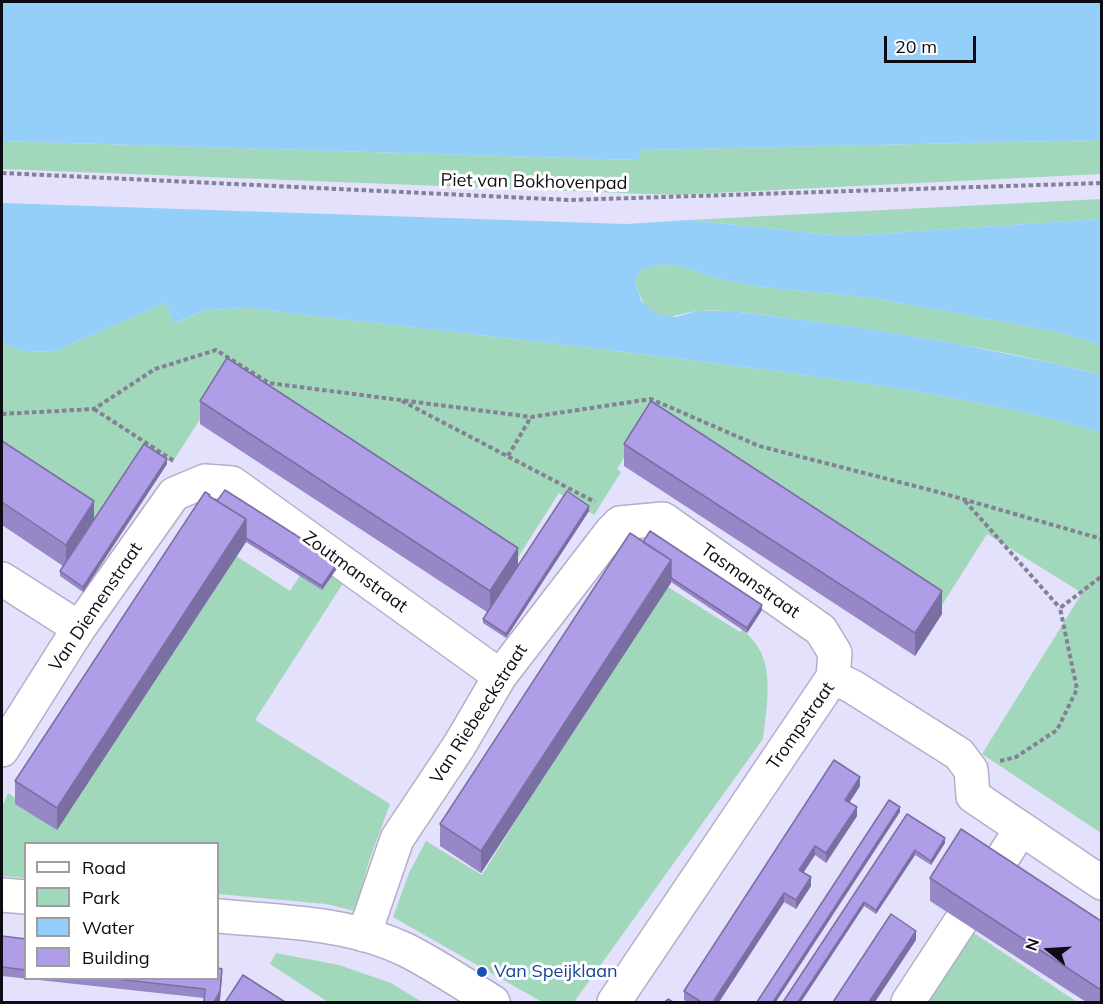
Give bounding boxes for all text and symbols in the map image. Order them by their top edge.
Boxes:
scale bar [887,24,978,62]
text: 20 m [895,35,937,58]
street label: Piet van Bokhovenpad [440,170,628,194]
street label: Zoutmanstraat [298,527,412,617]
street label: Van Diemenstraat [45,538,147,676]
street label: Tasmanstraat [696,539,804,623]
street label: Van Riebeeckstraat [426,640,532,788]
street label: Trompstraat [763,678,839,774]
legend [24,842,219,980]
text: Road [82,856,126,879]
text: Park [82,886,120,909]
text: Water [82,916,134,939]
north arrow [1019,920,1079,980]
text: N [1021,936,1043,953]
text: Building [82,946,150,969]
place label: Van Speijklaan [494,961,618,983]
marker: Van Speijklaan [475,965,489,979]

